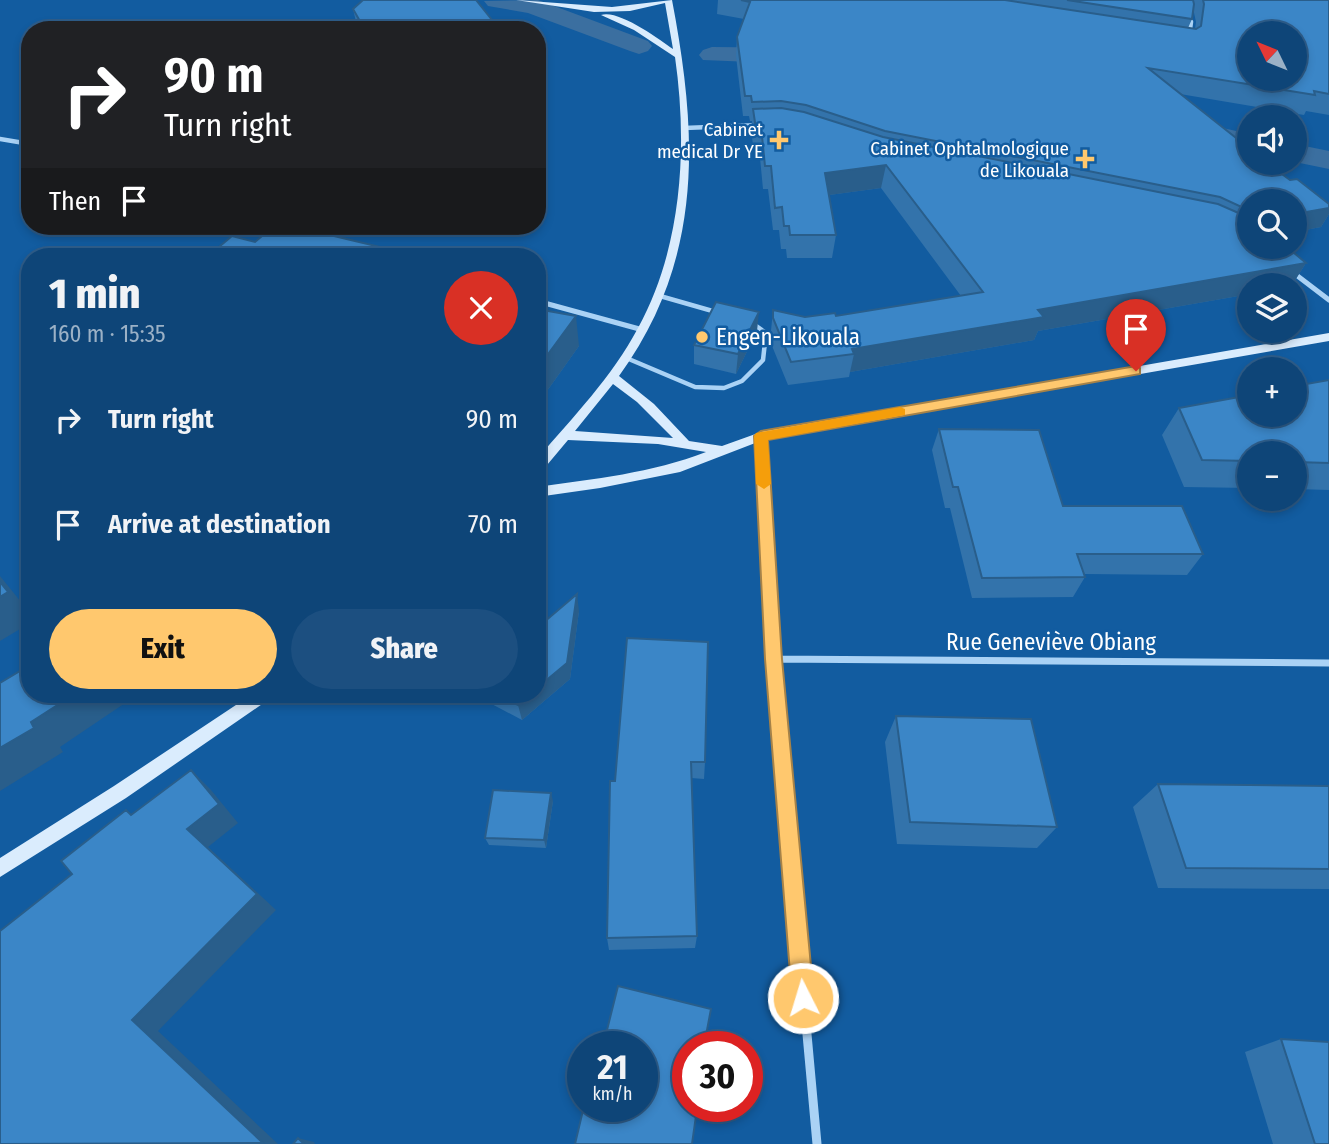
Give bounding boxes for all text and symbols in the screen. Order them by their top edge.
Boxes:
north arrow [1237,21,1307,91]
map controls [1237,21,1307,511]
text: 90 m [164,46,264,105]
icon: right [49,49,140,140]
button: sound [1237,105,1307,175]
text: Turn right [164,106,291,144]
place label: Cabinet medical Dr YE [657,118,764,163]
marker: Cabinet medical Dr YE [769,130,789,150]
place label: Cabinet Ophtalmologique de Likouala [870,137,1069,182]
marker: Cabinet Ophtalmologique de Likouala [1075,149,1095,169]
icon: arrive [115,182,153,220]
text: Then [49,186,101,217]
button: search [1237,189,1307,259]
text: 1 min [49,269,140,319]
button: close [444,271,518,345]
button: layers [1237,273,1307,343]
pin [1106,299,1166,371]
icon: arrive [1117,310,1155,348]
text: 160 m · 15:35 [49,320,166,348]
place label: Engen-Likouala [716,323,860,351]
marker: Engen-Likouala [694,329,710,345]
button: + [1237,357,1307,427]
icon: right [49,401,87,439]
text: Turn right [108,404,214,435]
text: 90 m [466,404,518,435]
button: − [1237,441,1307,511]
icon: arrive [49,506,87,544]
text: Arrive at destination [108,509,331,540]
text: 70 m [468,509,518,540]
button: Exit [49,609,277,689]
button: Share [291,609,518,689]
street label: Rue Geneviève Obiang [946,628,1156,656]
position arrow [766,961,840,1035]
speed limit sign: 30 [672,1031,763,1122]
text: 21 [597,1046,628,1088]
text: km/h [592,1083,633,1105]

